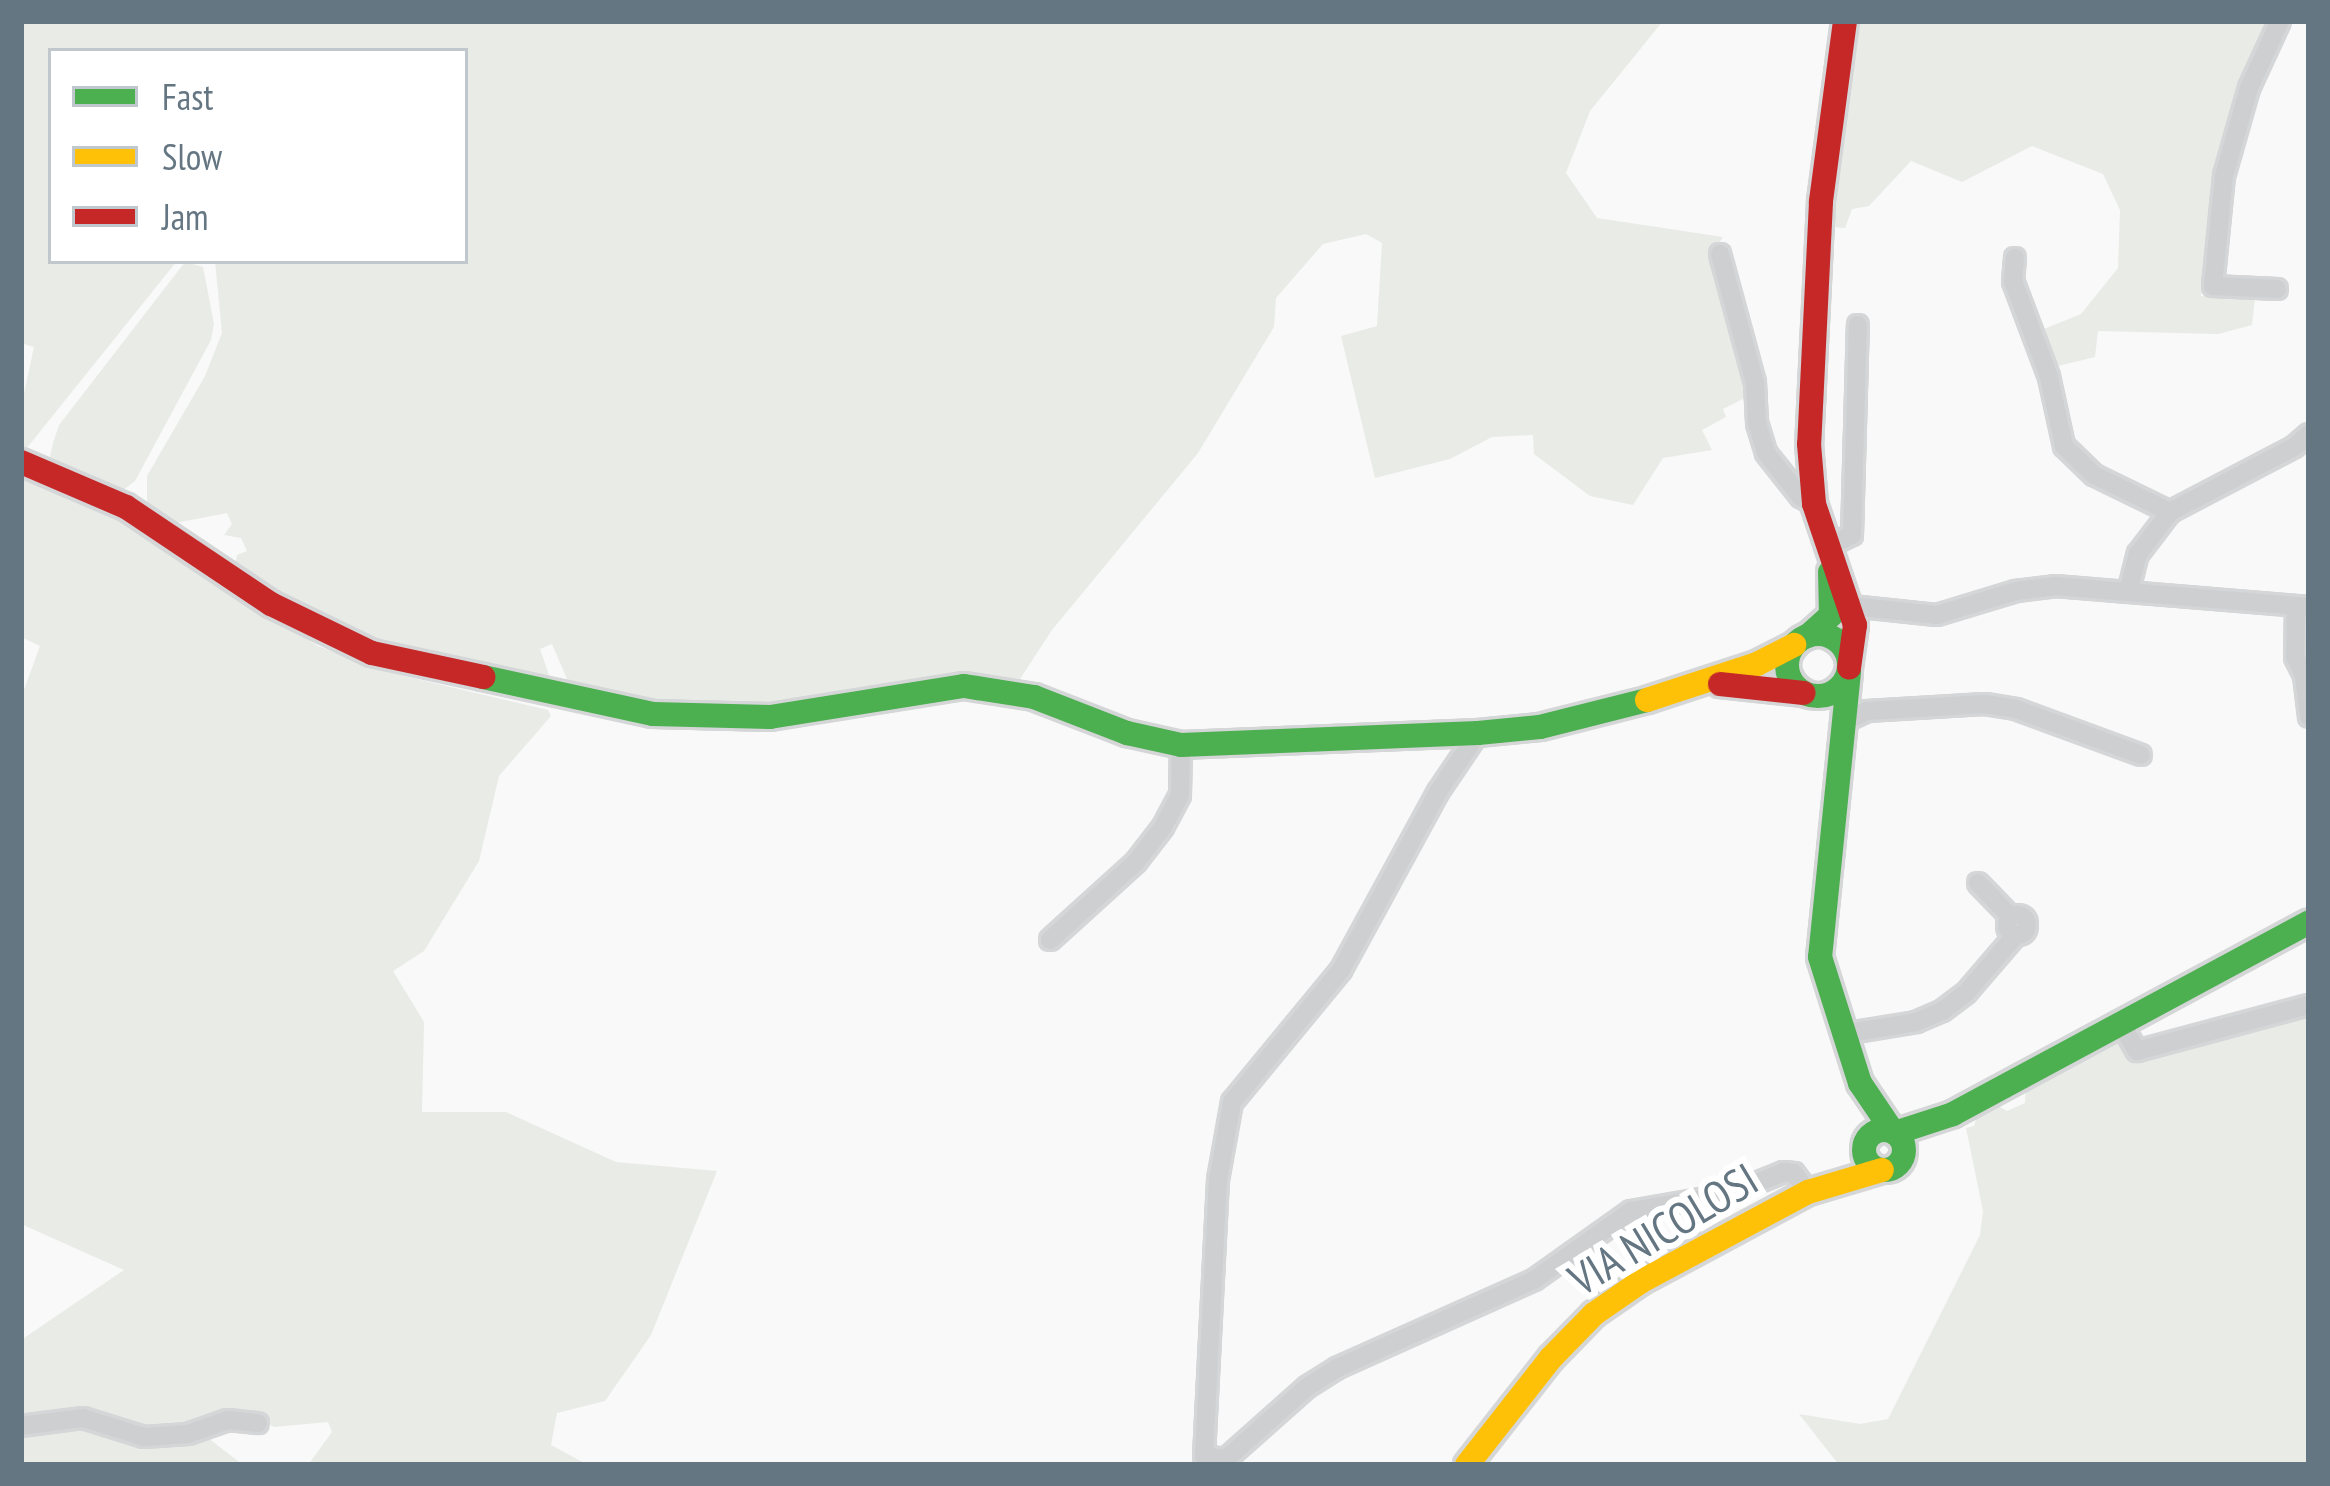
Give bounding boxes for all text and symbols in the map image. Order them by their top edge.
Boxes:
legend [48,48,468,264]
text: Fast [162,73,213,120]
text: Slow [162,133,222,180]
text: Jam [162,193,209,240]
street label: VIA NICOLOSI [1558,1151,1768,1307]

